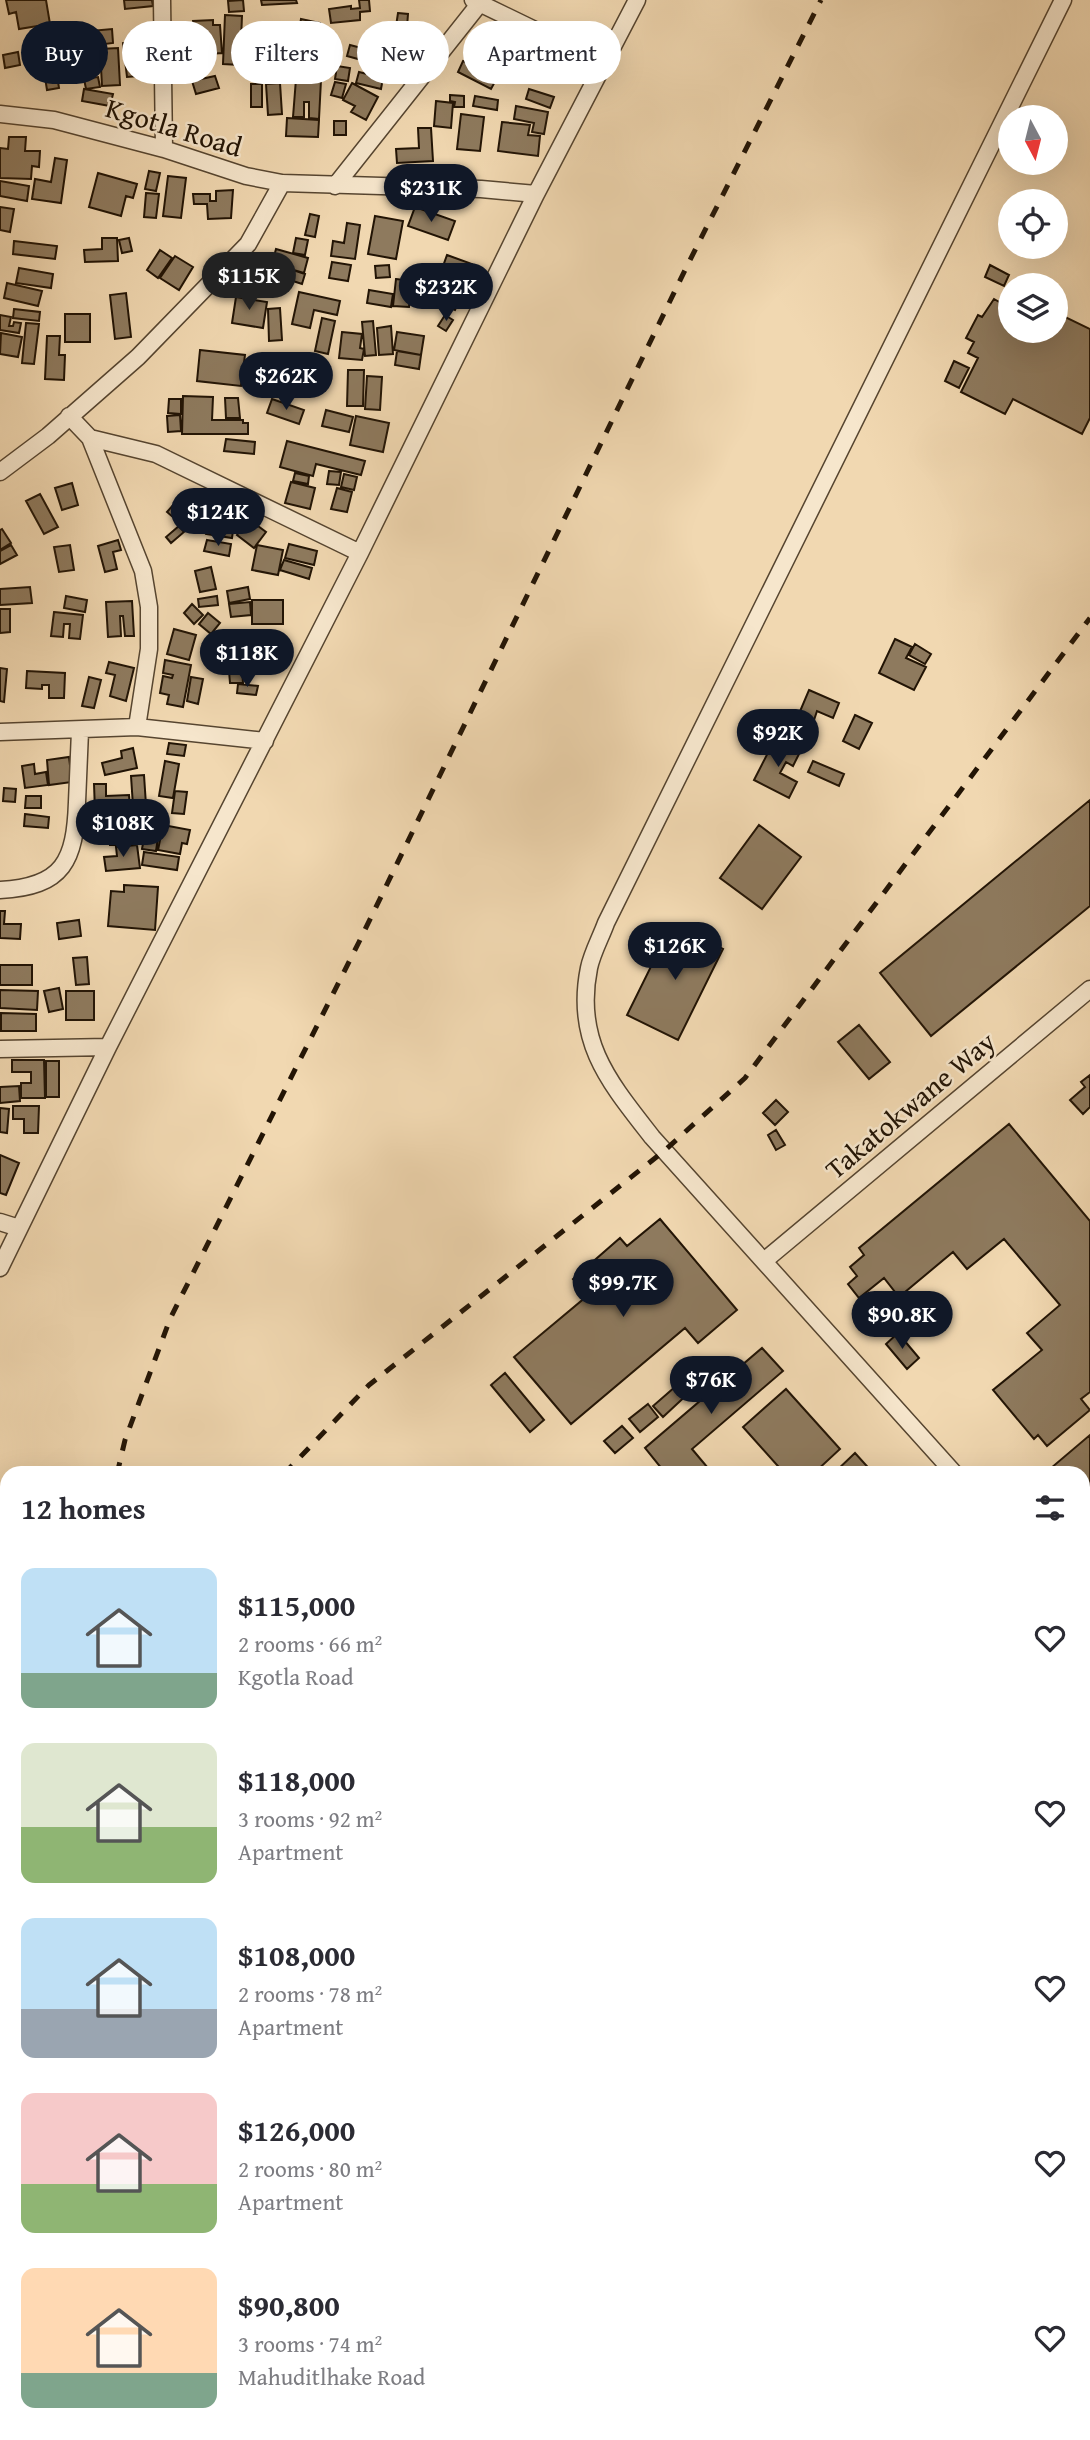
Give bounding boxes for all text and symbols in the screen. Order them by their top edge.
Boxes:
chip: Buy [21,21,108,84]
chip: Rent [122,21,217,84]
chip: Filters [231,21,343,84]
chip: New [357,21,449,84]
chip: Apartment [463,21,621,84]
street label: Kgotla Road [101,86,247,167]
north arrow [998,105,1068,175]
map controls [998,105,1068,343]
pin: $231K [382,164,480,224]
text: $231K [400,170,462,203]
button: locate [998,189,1068,259]
pin: $115K [200,252,298,312]
text: $115K [218,258,280,291]
pin: $232K [397,264,495,323]
text: $232K [415,269,477,302]
button: layers [998,273,1068,343]
pin: $262K [237,352,335,412]
text: $262K [255,358,317,391]
pin: $124K [169,489,267,548]
text: $124K [187,494,249,527]
pin: $118K [198,630,296,689]
text: $118K [216,635,278,668]
pin: $92K [737,710,819,769]
text: $92K [753,715,803,748]
pin: $108K [74,800,172,859]
text: $108K [92,805,154,838]
pin: $126K [626,922,724,982]
text: $126K [644,928,706,961]
street label: Takatokwane Way [816,1021,1004,1188]
pin: $99.7K [566,1260,680,1319]
text: $99.7K [589,1265,657,1298]
pin: $90.8K [845,1292,959,1351]
text: $90.8K [868,1297,936,1330]
pin: $76K [670,1356,752,1416]
text: $76K [686,1362,736,1395]
text: 12 homes [21,1486,146,1530]
icon: filters [1031,1489,1069,1527]
text: $115,000 [238,1583,355,1627]
icon: home [77,1596,161,1680]
icon: heart [1031,1619,1069,1657]
text: 2 rooms · 66 m² [238,1627,382,1660]
text: Kgotla Road [238,1660,353,1693]
text: $118,000 [238,1758,355,1802]
icon: home [77,1771,161,1855]
icon: heart [1031,1794,1069,1832]
text: 3 rooms · 92 m² [238,1802,382,1835]
text: Apartment [238,1835,343,1868]
text: $108,000 [238,1933,355,1977]
icon: home [77,1946,161,2030]
icon: heart [1031,1969,1069,2007]
text: 2 rooms · 78 m² [238,1977,382,2010]
text: Apartment [238,2010,343,2043]
text: $126,000 [238,2108,355,2152]
icon: home [77,2121,161,2205]
icon: heart [1031,2144,1069,2182]
text: 2 rooms · 80 m² [238,2152,382,2185]
text: Apartment [238,2185,343,2218]
text: $90,800 [238,2283,340,2327]
icon: home [77,2296,161,2380]
icon: heart [1031,2319,1069,2357]
text: 3 rooms · 74 m² [238,2327,382,2360]
text: Mahuditlhake Road [238,2360,425,2393]

